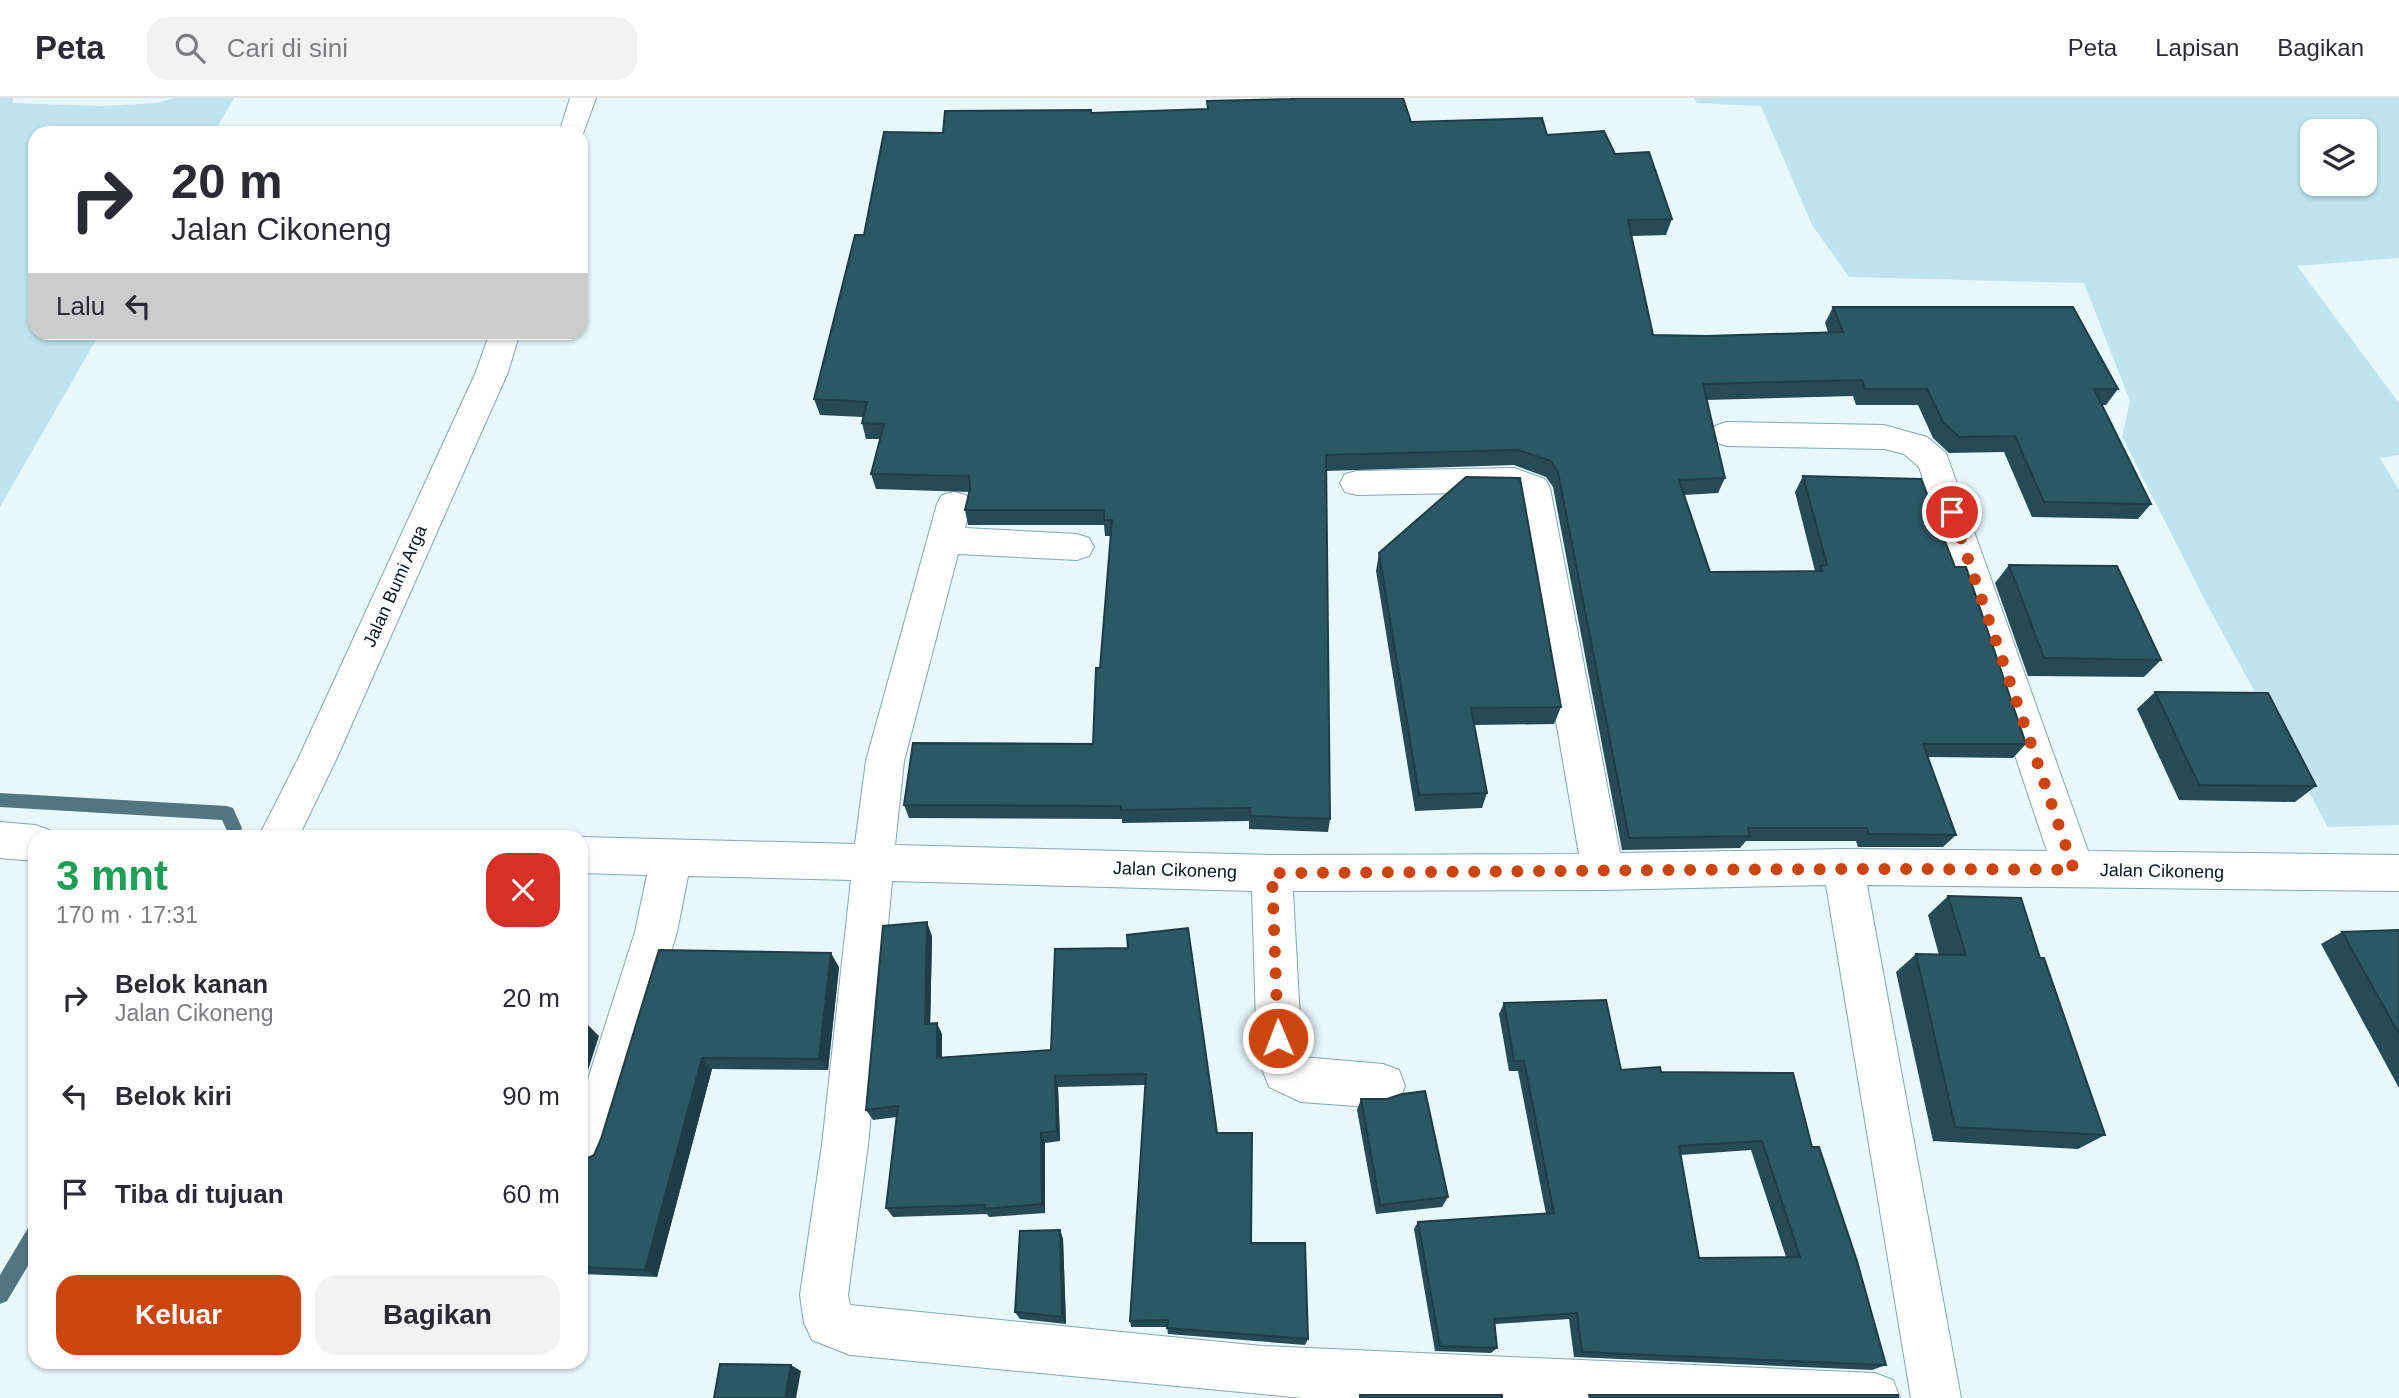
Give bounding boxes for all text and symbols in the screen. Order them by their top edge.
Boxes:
search box [147,17,637,80]
text: Peta [35,29,105,66]
icon: search [171,29,209,67]
text: Cari di sini [227,33,348,63]
text: Peta [2068,34,2117,61]
text: Lapisan [2155,34,2239,61]
text: Bagikan [2277,34,2364,61]
map controls [2300,119,2377,196]
button: layers [2300,119,2377,196]
icon: right [56,154,147,245]
text: 20 m [171,154,283,208]
text: Jalan Cikoneng [171,211,392,247]
icon: left [119,287,157,325]
text: Lalu [56,291,105,321]
pin [1922,482,1982,542]
icon: arrive [1933,493,1971,531]
street label: Jalan Bumi Arga [359,521,431,650]
text: 3 mnt [56,852,168,899]
button: close [486,853,560,927]
street label: Jalan Cikoneng [1113,858,1237,882]
street label: Jalan Cikoneng [2100,860,2224,882]
text: 170 m · 17:31 [56,902,198,928]
text: Belok kanan [115,969,268,999]
icon: right [56,979,94,1017]
text: 20 m [502,983,560,1013]
text: Jalan Cikoneng [115,1000,274,1026]
position arrow [1241,1001,1315,1075]
icon: left [56,1077,94,1115]
text: Belok kiri [115,1081,232,1111]
text: 90 m [502,1081,560,1111]
icon: arrive [56,1175,94,1213]
text: Tiba di tujuan [115,1179,284,1209]
text: 60 m [502,1179,560,1209]
button: Keluar [56,1275,301,1355]
button: Bagikan [315,1275,560,1355]

